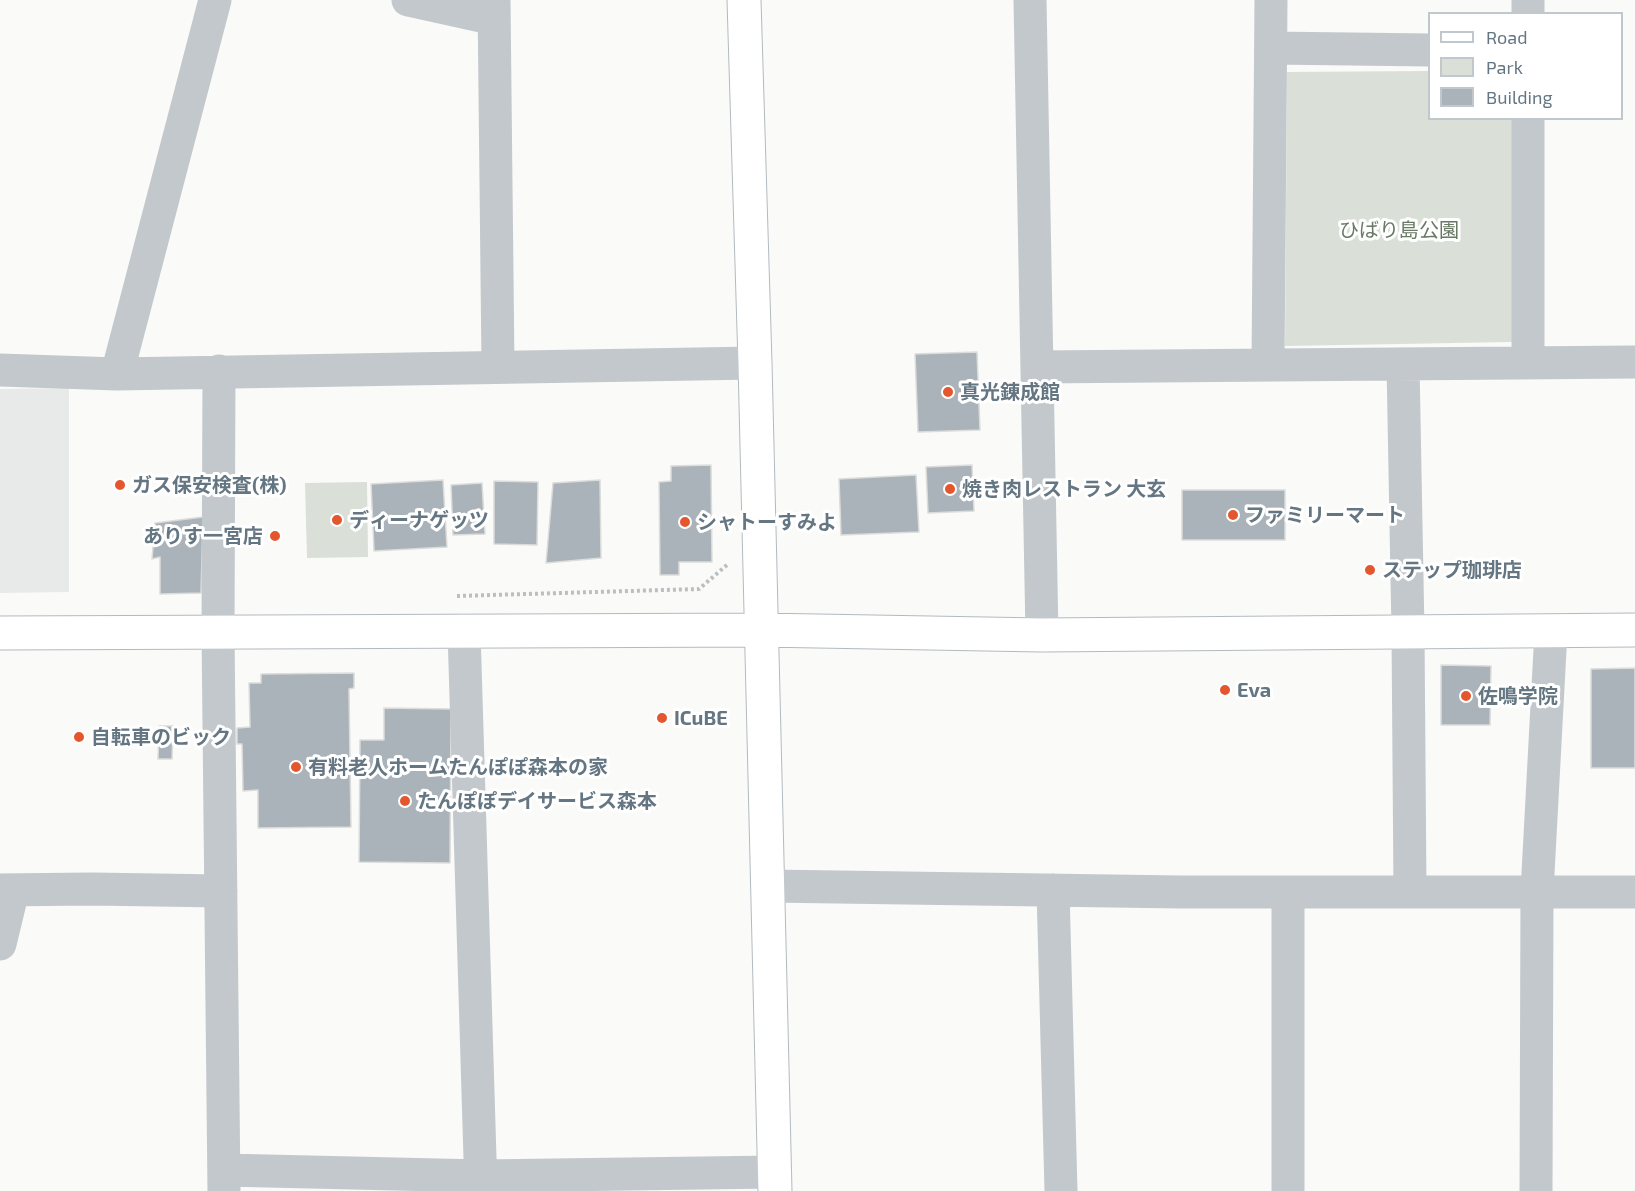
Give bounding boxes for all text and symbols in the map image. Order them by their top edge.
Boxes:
legend [1428,12,1623,120]
text: Road [1486,26,1527,48]
text: Park [1486,56,1523,78]
text: Building [1486,86,1553,108]
park label: ひばり島公園 [1339,218,1459,242]
place label: 真光錬成館 [960,380,1060,404]
marker: 真光錬成館 [941,385,955,399]
place label: ガス保安検査(株) [132,473,287,497]
place label: 焼き肉レストラン 大玄 [962,477,1166,501]
marker: ガス保安検査(株) [113,478,127,492]
marker: 焼き肉レストラン 大玄 [943,482,957,496]
place label: ファミリーマート [1245,503,1405,527]
place label: ディーナゲッツ [349,508,489,532]
marker: ファミリーマート [1226,508,1240,522]
place label: シャトーすみよ [697,510,837,534]
marker: ディーナゲッツ [330,513,344,527]
marker: シャトーすみよ [678,515,692,529]
place label: ありす一宮店 [143,524,263,548]
marker: ありす一宮店 [268,529,282,543]
place label: ステップ珈琲店 [1382,558,1522,582]
marker: ステップ珈琲店 [1363,563,1377,577]
place label: Eva [1237,678,1271,702]
marker: Eva [1218,683,1232,697]
place label: 佐鳴学院 [1478,684,1558,708]
marker: 佐鳴学院 [1459,689,1473,703]
place label: ICuBE [674,706,728,730]
marker: ICuBE [655,711,669,725]
place label: 自転車のビック [91,725,231,749]
marker: 自転車のビック [72,730,86,744]
place label: 有料老人ホームたんぽぽ森本の家 [308,755,608,779]
marker: 有料老人ホームたんぽぽ森本の家 [289,760,303,774]
place label: たんぽぽデイサービス森本 [417,789,657,813]
marker: たんぽぽデイサービス森本 [398,794,412,808]

